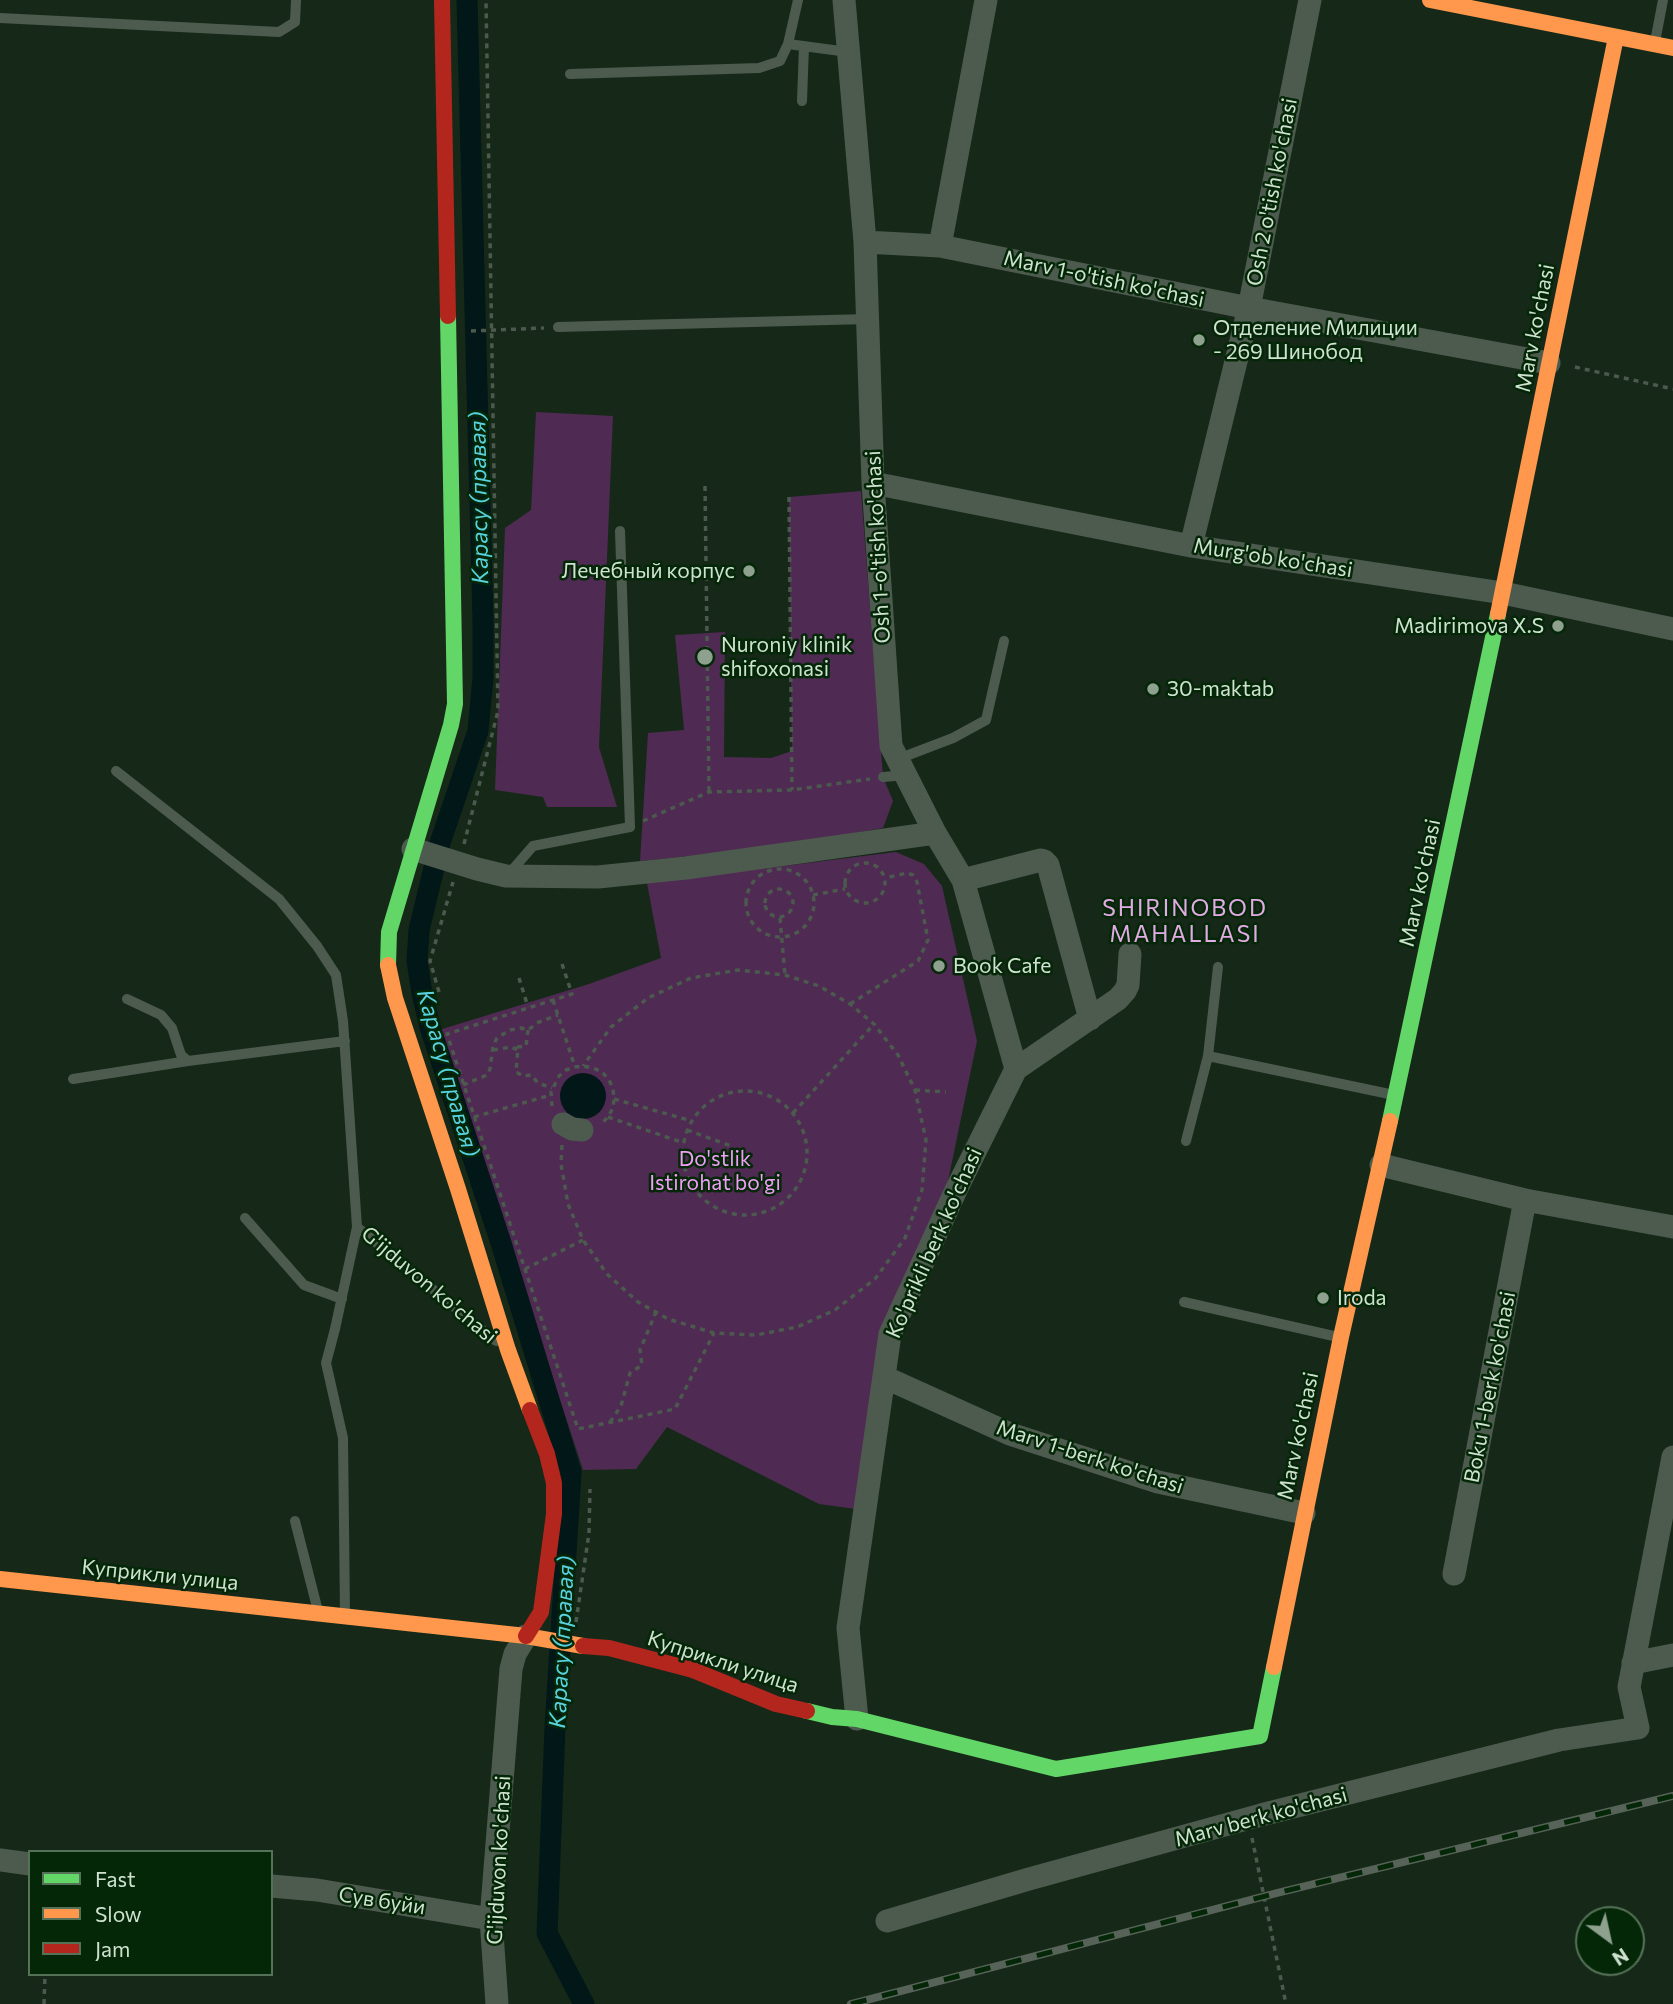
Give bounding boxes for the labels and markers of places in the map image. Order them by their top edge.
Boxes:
place label: Отделение Милиции - 269 Шинобод [1213,315,1418,365]
marker: Отделение Милиции - 269 Шинобод [1191,332,1207,348]
place label: Лечебный корпус [562,558,735,584]
marker: Лечебный корпус [741,563,757,579]
place label: Madirimova X.S [1394,613,1544,639]
marker: Madirimova X.S [1550,618,1566,634]
place label: Nuroniy klinik shifoxonasi [721,632,852,682]
marker: Nuroniy klinik shifoxonasi [695,647,715,667]
place label: 30-maktab [1167,676,1274,702]
marker: 30-maktab [1145,681,1161,697]
place label: Book Cafe [953,953,1051,979]
marker: Book Cafe [931,958,947,974]
place label: Iroda [1337,1285,1387,1311]
marker: Iroda [1315,1290,1331,1306]

